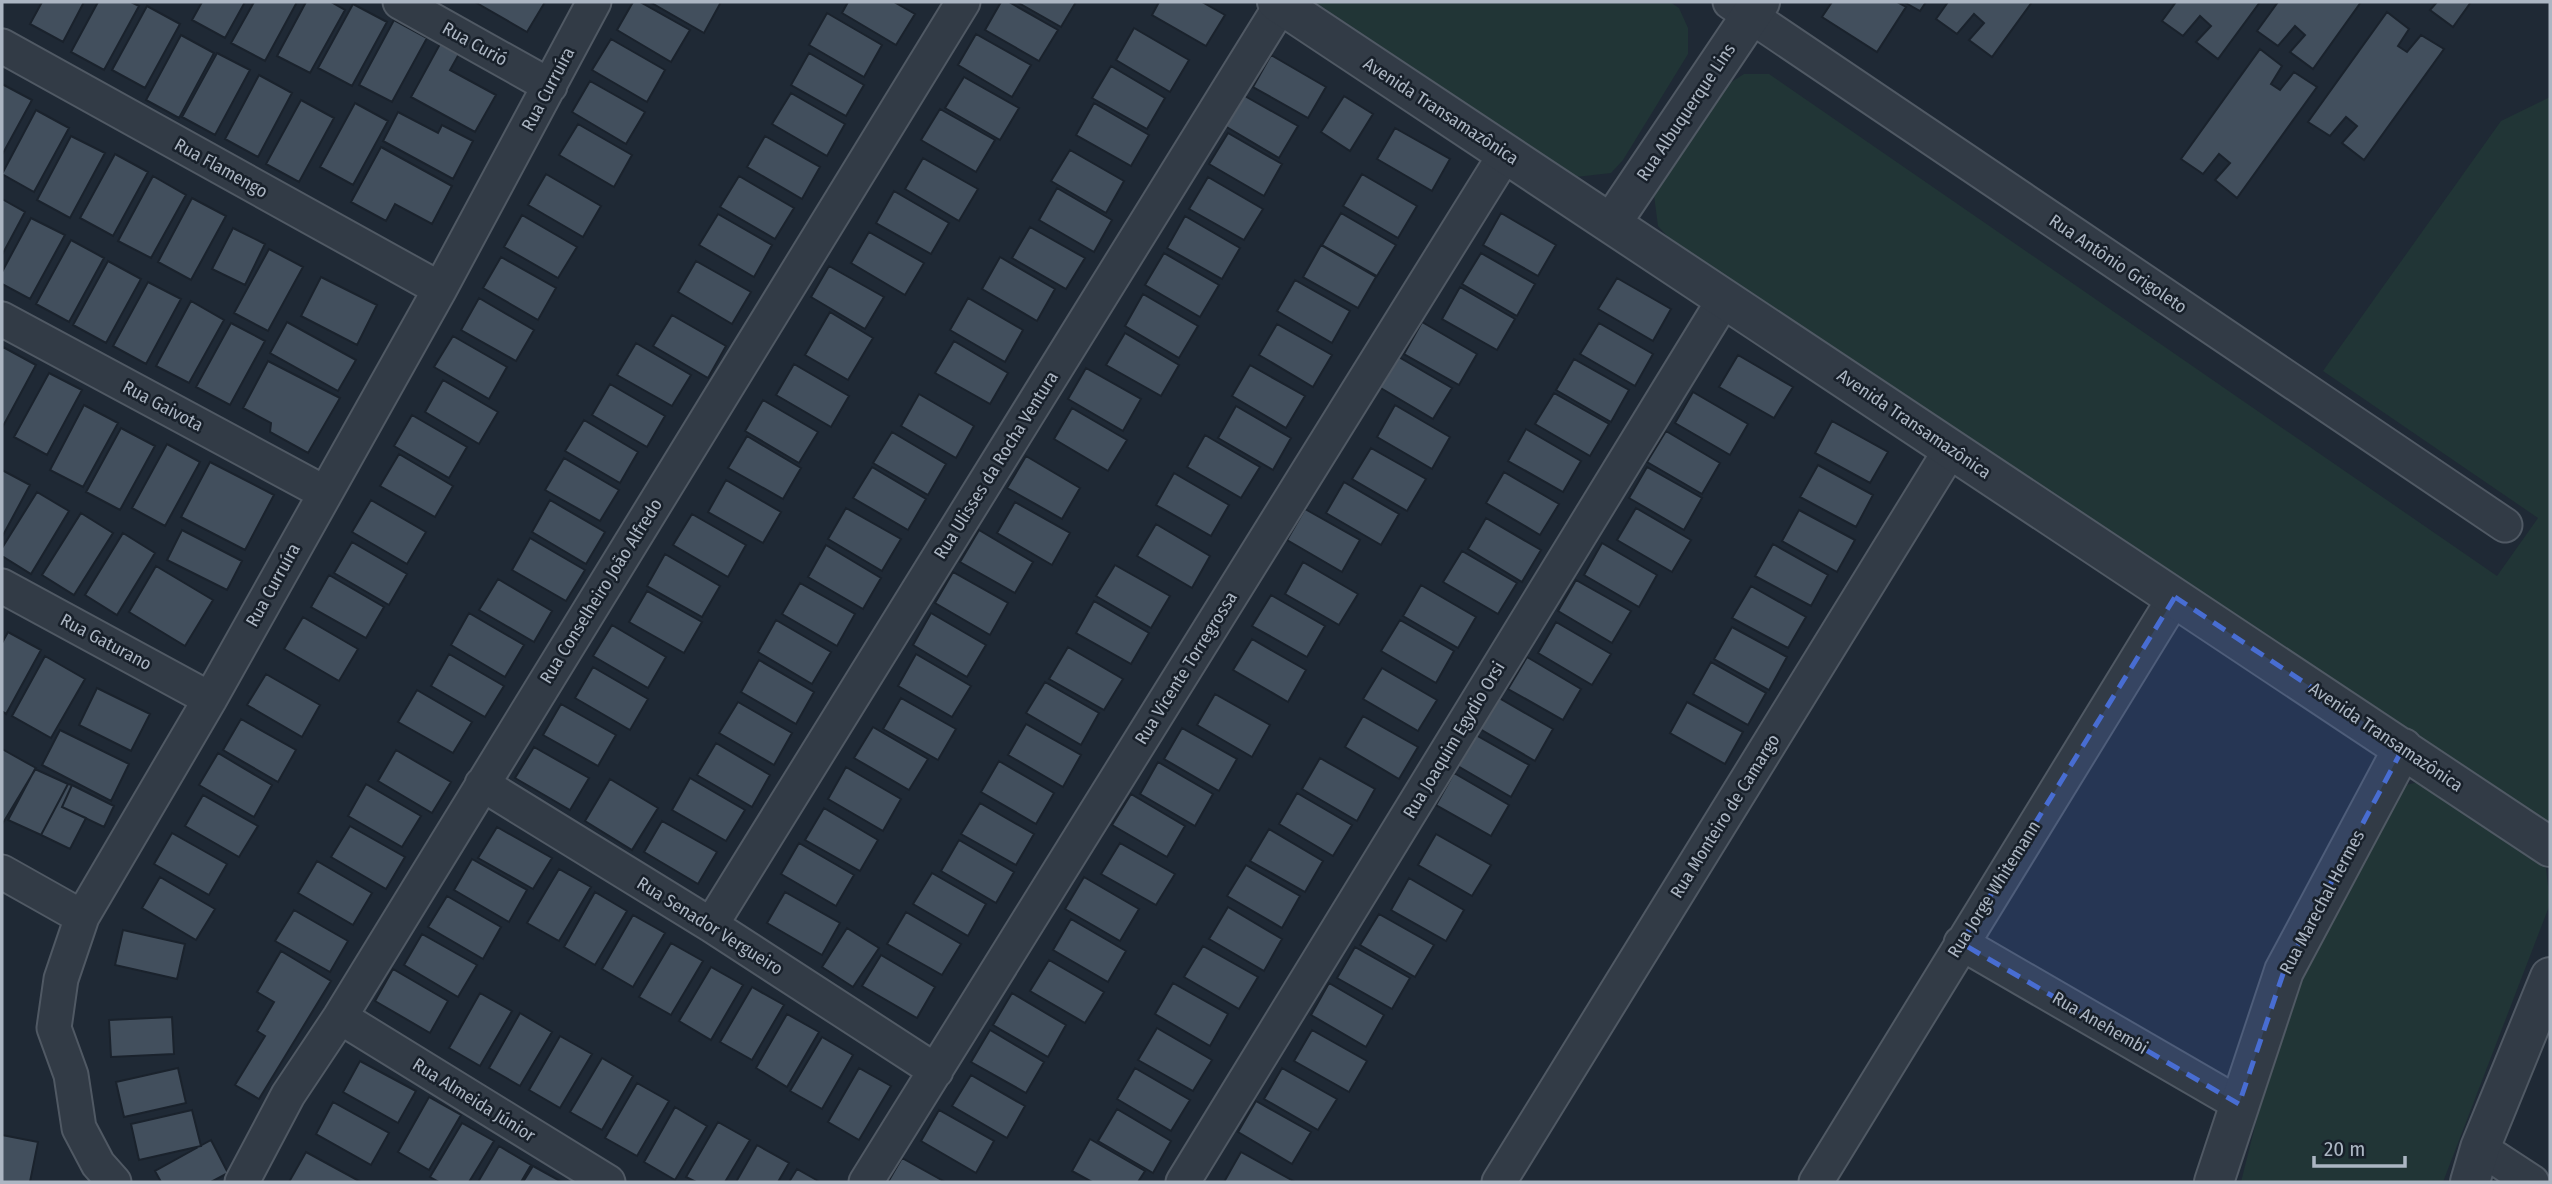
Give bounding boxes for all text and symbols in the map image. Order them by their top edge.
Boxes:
street label: Rua Curió [439,17,511,71]
street label: Rua Albuquerque Lins [1632,39,1740,185]
street label: Rua Curruíra [517,43,579,135]
street label: Avenida Transamazônica [1359,53,1523,170]
street label: Rua Flamengo [170,133,272,203]
street label: Rua Antônio Grigoleto [2045,210,2191,318]
street label: Avenida Transamazônica [1833,364,1995,484]
street label: Rua Ulisses da Rocha Ventura [929,367,1063,563]
street label: Rua Gaivota [119,376,207,436]
street label: Rua Conselheiro João Alfredo [535,494,667,688]
street label: Rua Curruíra [241,539,305,630]
street label: Rua Vicente Torregrossa [1130,587,1242,748]
street label: Rua Gaturano [57,609,155,675]
street label: Rua Joaquim Egydio Orsi [1398,658,1510,822]
street label: Avenida Transamazônica [2305,677,2467,797]
street label: Rua Monteiro de Camargo [1665,730,1785,902]
street label: Rua Jorge Whitemann [1943,816,2045,962]
street label: Rua Marechal Hermes [2275,826,2369,978]
street label: Rua Senador Vergueiro [633,872,787,980]
street label: Rua Anehembi [2048,987,2152,1059]
street label: Rua Almeida Júnior [409,1053,540,1147]
scale bar [2314,1124,2405,1168]
text: 20 m [2324,1136,2365,1162]

